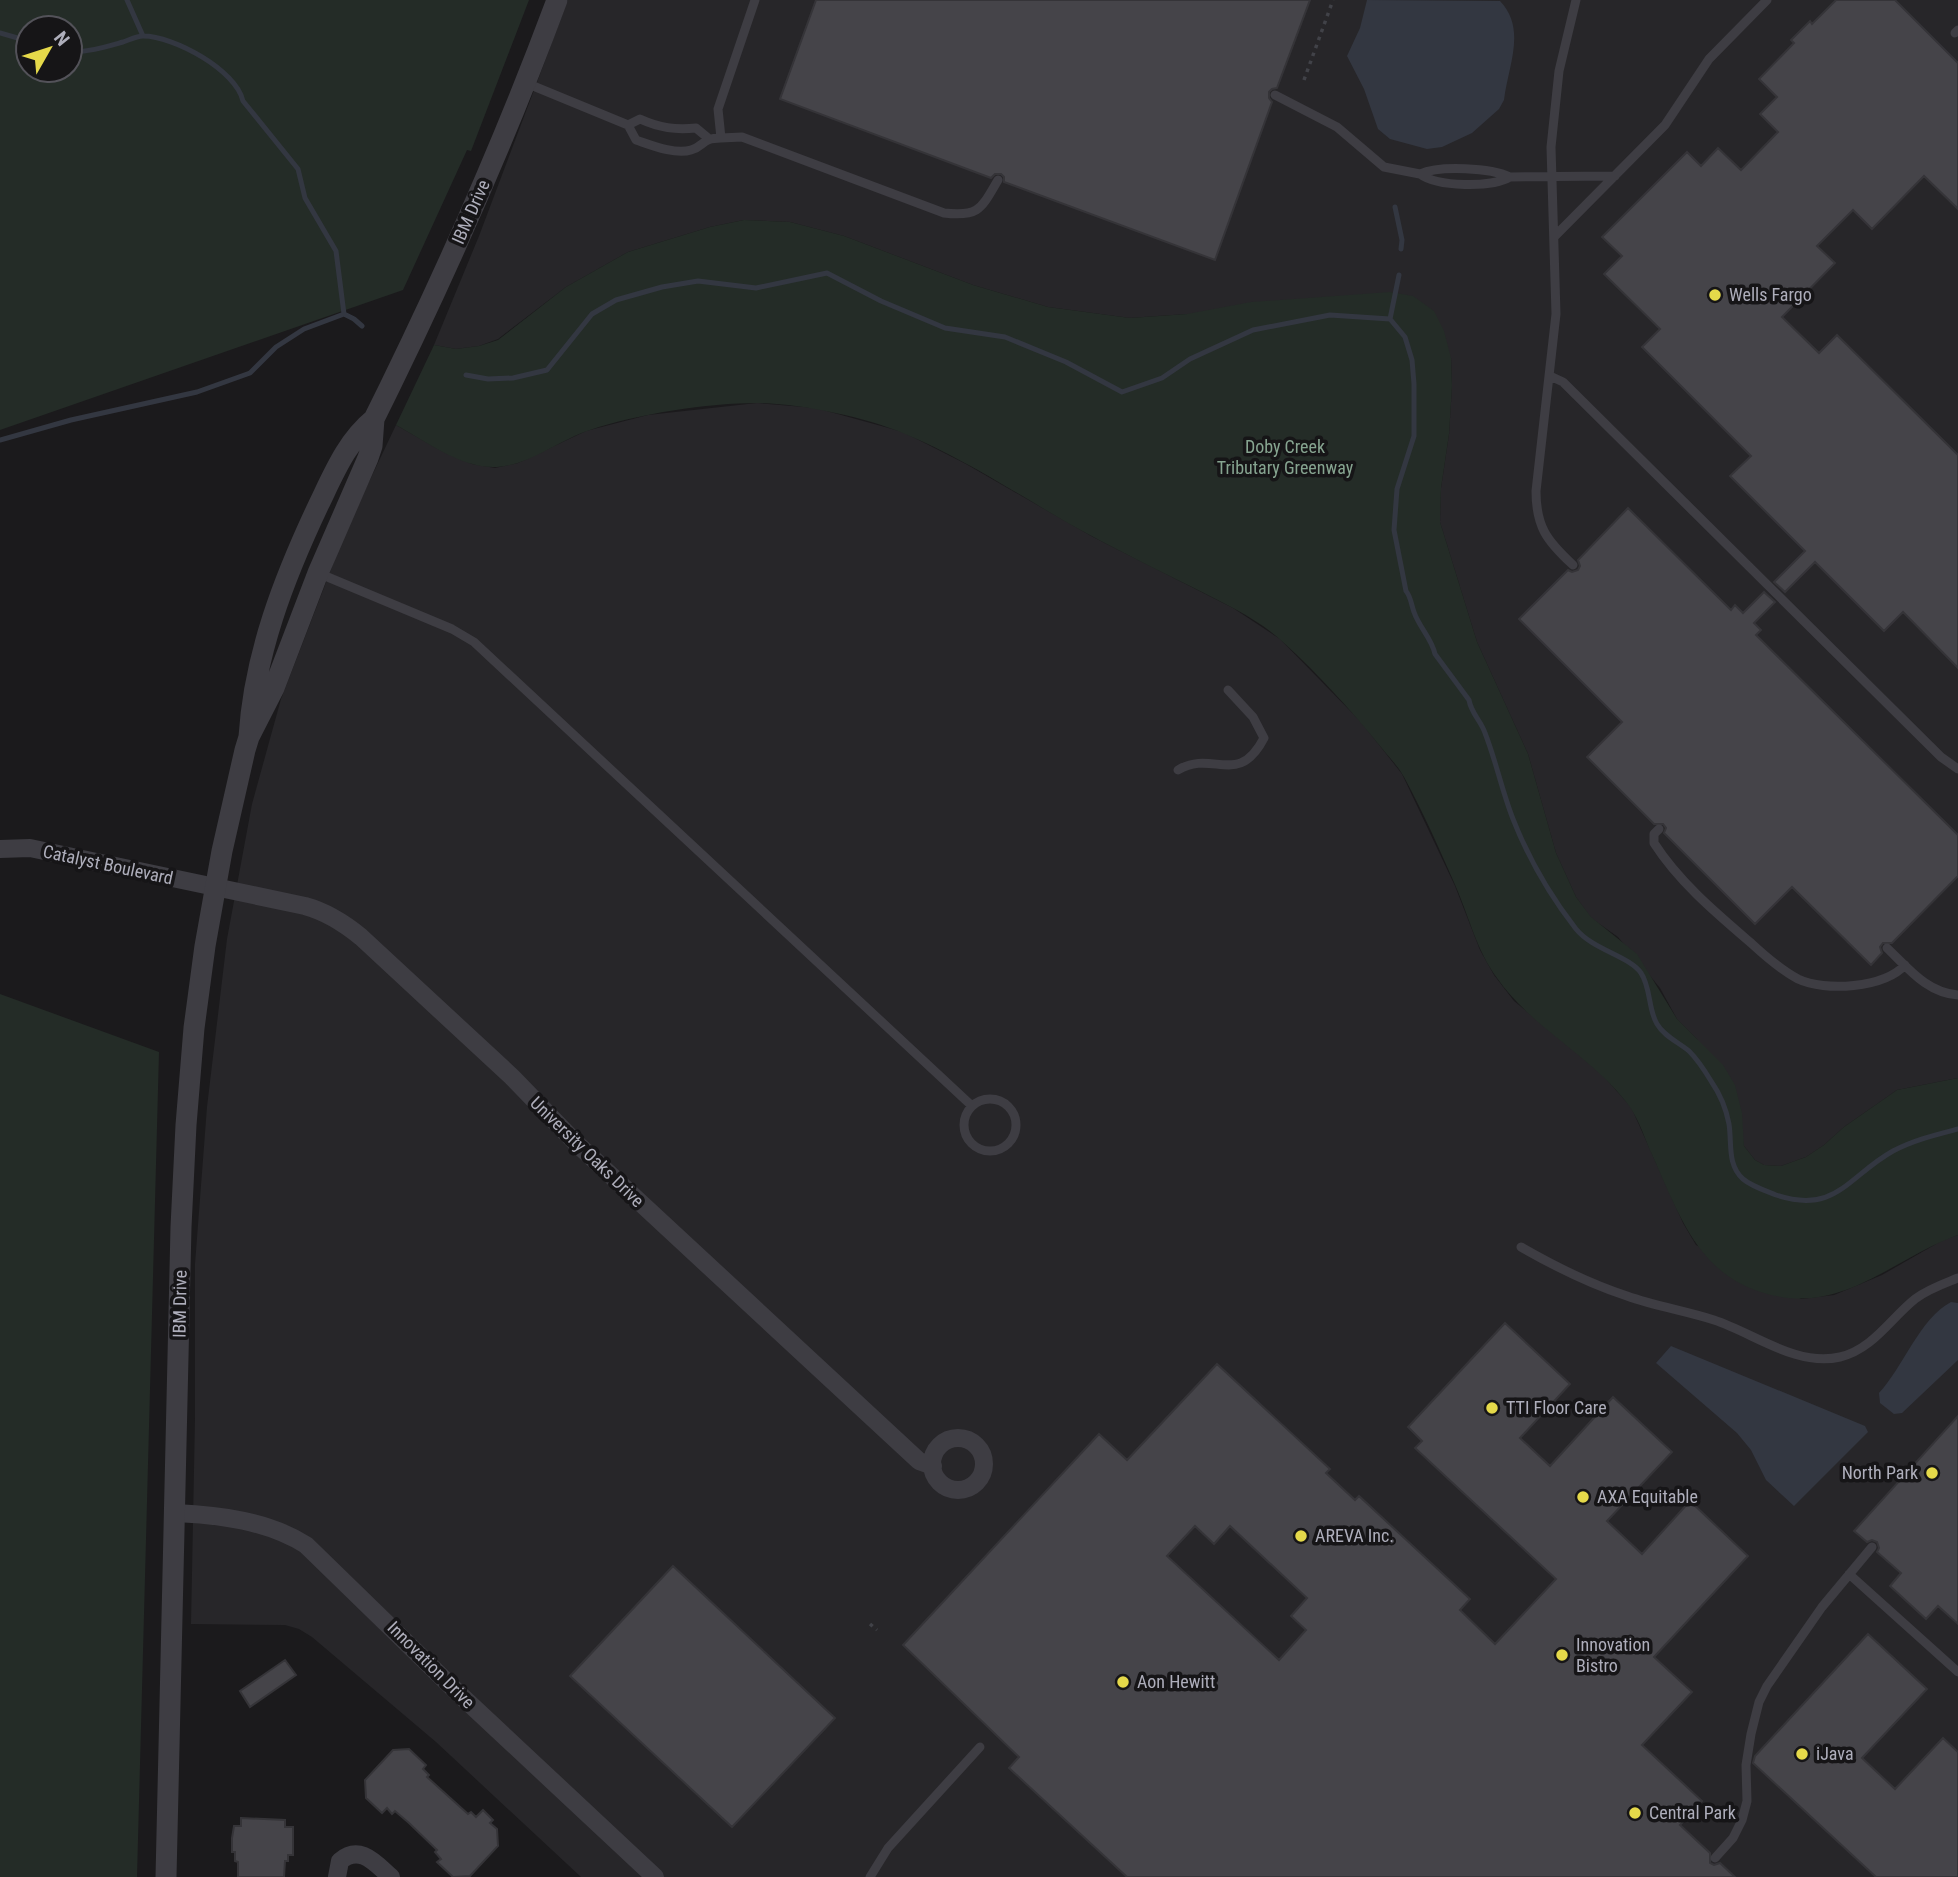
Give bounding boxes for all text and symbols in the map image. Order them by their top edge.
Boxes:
north arrow [14,14,84,84]
text: N [49,27,74,50]
street label: IBM Drive [447,176,494,247]
place label: Wells Fargo [1729,284,1812,305]
marker: Wells Fargo [1707,287,1723,303]
park label: Doby Creek Tributary Greenway [1217,436,1354,478]
street label: Catalyst Boulevard [41,840,175,889]
street label: University Oaks Drive [526,1092,648,1211]
street label: IBM Drive [168,1270,191,1338]
place label: TTI Floor Care [1506,1397,1607,1418]
marker: TTI Floor Care [1484,1400,1500,1416]
place label: North Park [1842,1462,1918,1483]
marker: North Park [1924,1465,1940,1481]
place label: AXA Equitable [1597,1486,1698,1507]
marker: AXA Equitable [1575,1489,1591,1505]
place label: AREVA Inc. [1315,1525,1394,1546]
marker: AREVA Inc. [1293,1528,1309,1544]
street label: Innovation Drive [384,1617,479,1712]
place label: Innovation Bistro [1576,1634,1650,1676]
marker: Innovation Bistro [1554,1647,1570,1663]
place label: Aon Hewitt [1137,1671,1215,1692]
marker: Aon Hewitt [1115,1674,1131,1690]
place label: iJava [1816,1743,1854,1764]
marker: iJava [1794,1746,1810,1762]
place label: Central Park [1649,1802,1736,1823]
marker: Central Park [1627,1805,1643,1821]

